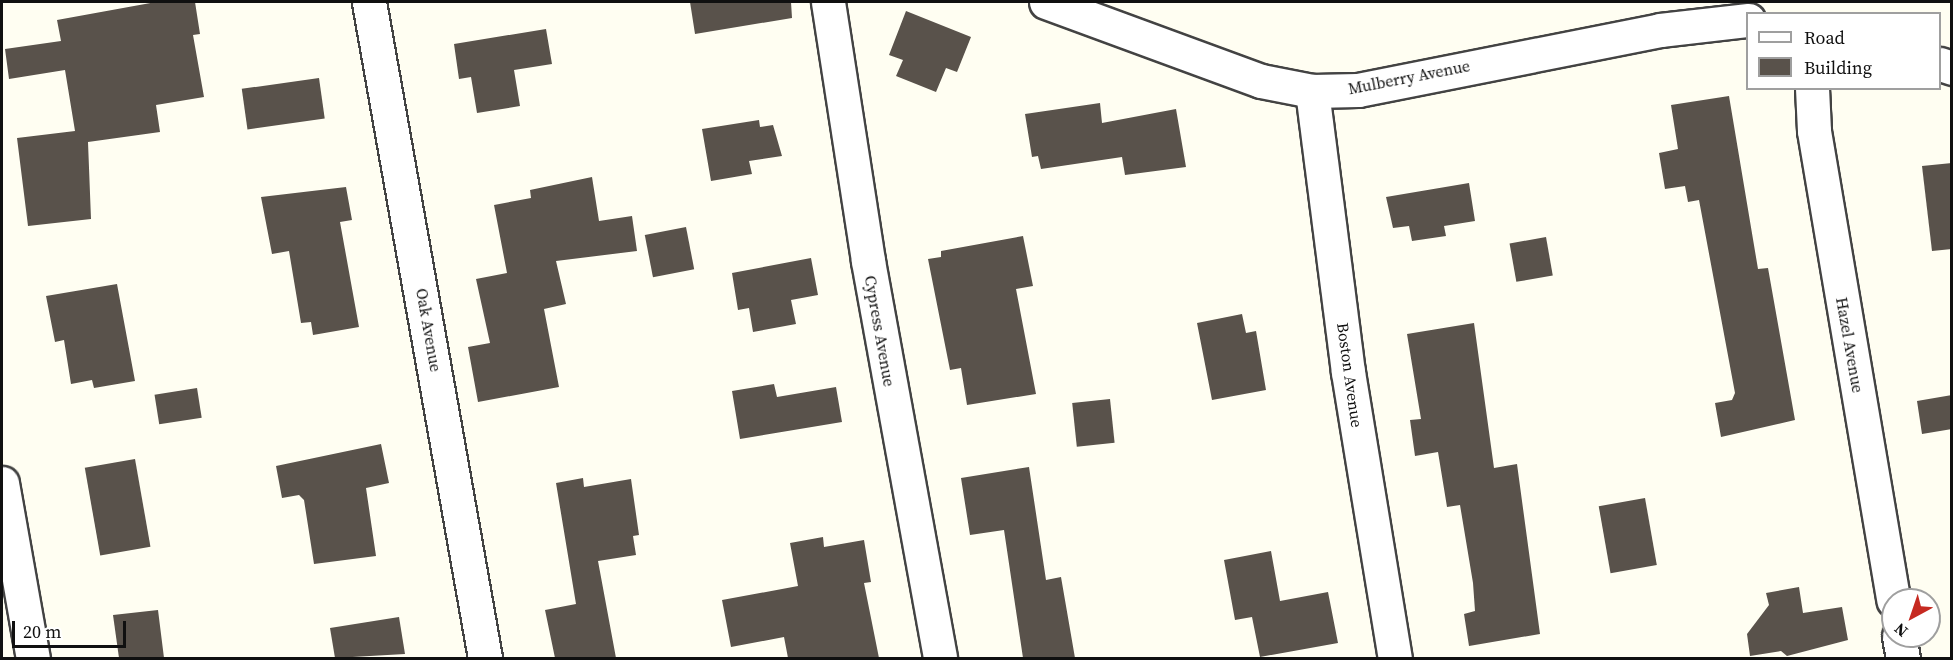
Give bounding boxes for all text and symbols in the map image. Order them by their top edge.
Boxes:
legend [1746,12,1941,90]
text: Road [1804,25,1845,50]
text: Building [1804,55,1872,80]
street label: Mulberry Avenue [1346,56,1472,98]
street label: Cypress Avenue [861,274,899,388]
street label: Oak Avenue [412,287,446,373]
street label: Hazel Avenue [1832,296,1868,394]
street label: Boston Avenue [1333,321,1367,429]
north arrow [1881,588,1941,648]
scale bar [15,609,129,647]
text: N [1889,618,1912,642]
text: 20 m [23,619,61,644]

